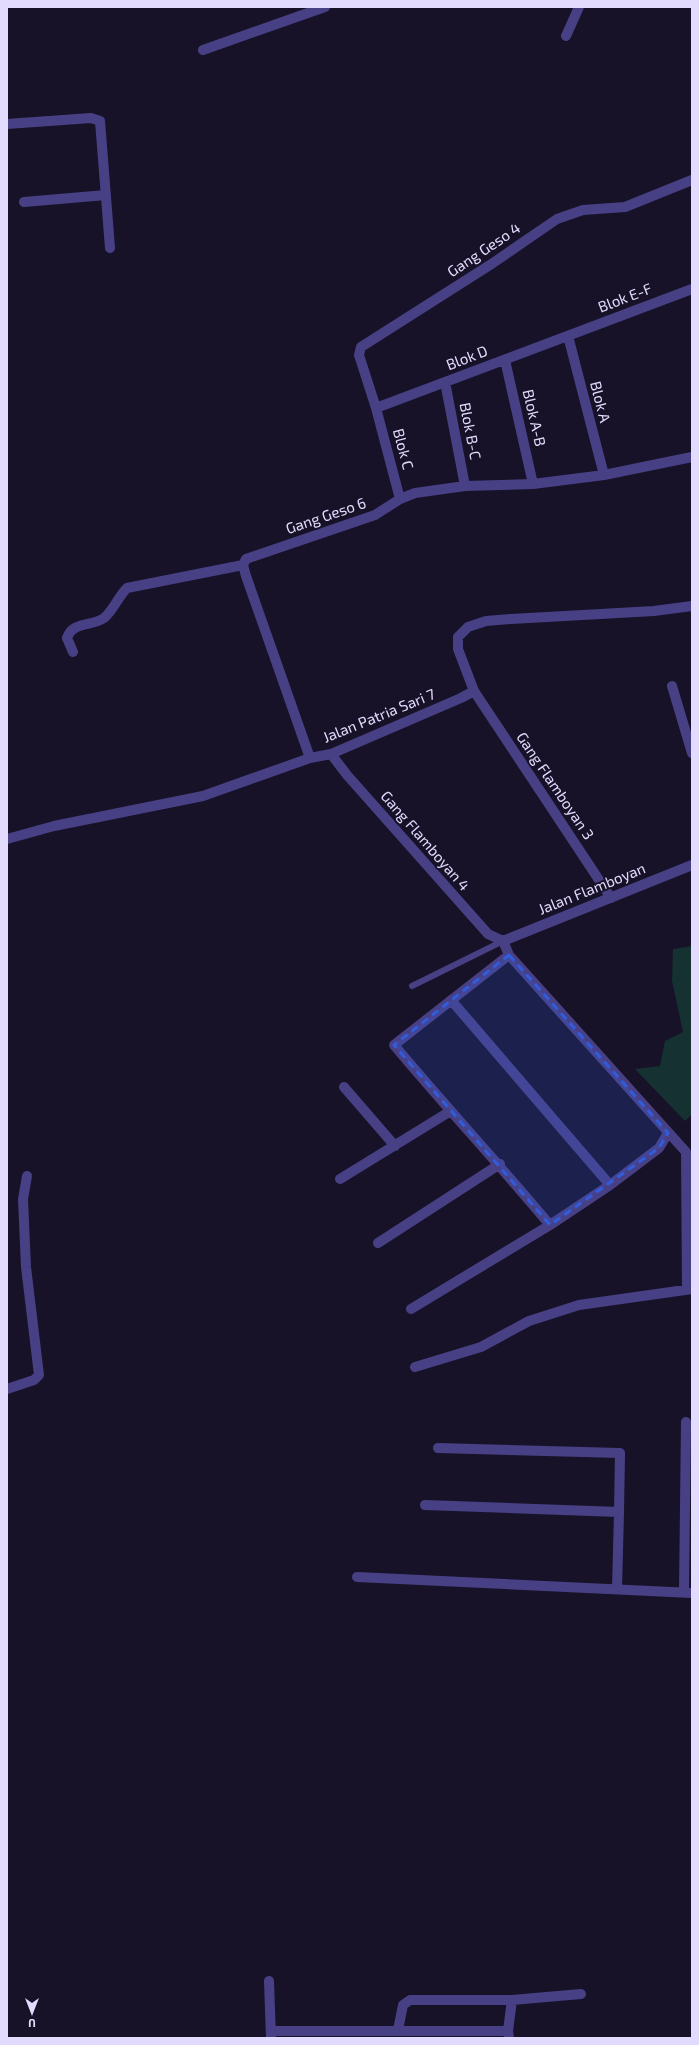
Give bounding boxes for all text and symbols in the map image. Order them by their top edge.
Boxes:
street label: Gang Geso 4 [443,218,523,280]
street label: Blok E-F [595,279,654,316]
street label: Blok D [443,341,490,373]
street label: Blok A [587,379,615,425]
street label: Blok A-B [520,387,550,448]
street label: Blok B-C [457,401,485,461]
street label: Blok C [390,426,418,472]
street label: Gang Geso 6 [283,493,368,537]
street label: Jalan Patria Sari 7 [320,684,438,746]
street label: Gang Flamboyan 3 [513,728,598,842]
street label: Gang Flamboyan 4 [378,787,474,894]
street label: Jalan Flamboyan [535,858,648,918]
north arrow [12,1993,52,2033]
text: U [28,2017,36,2030]

